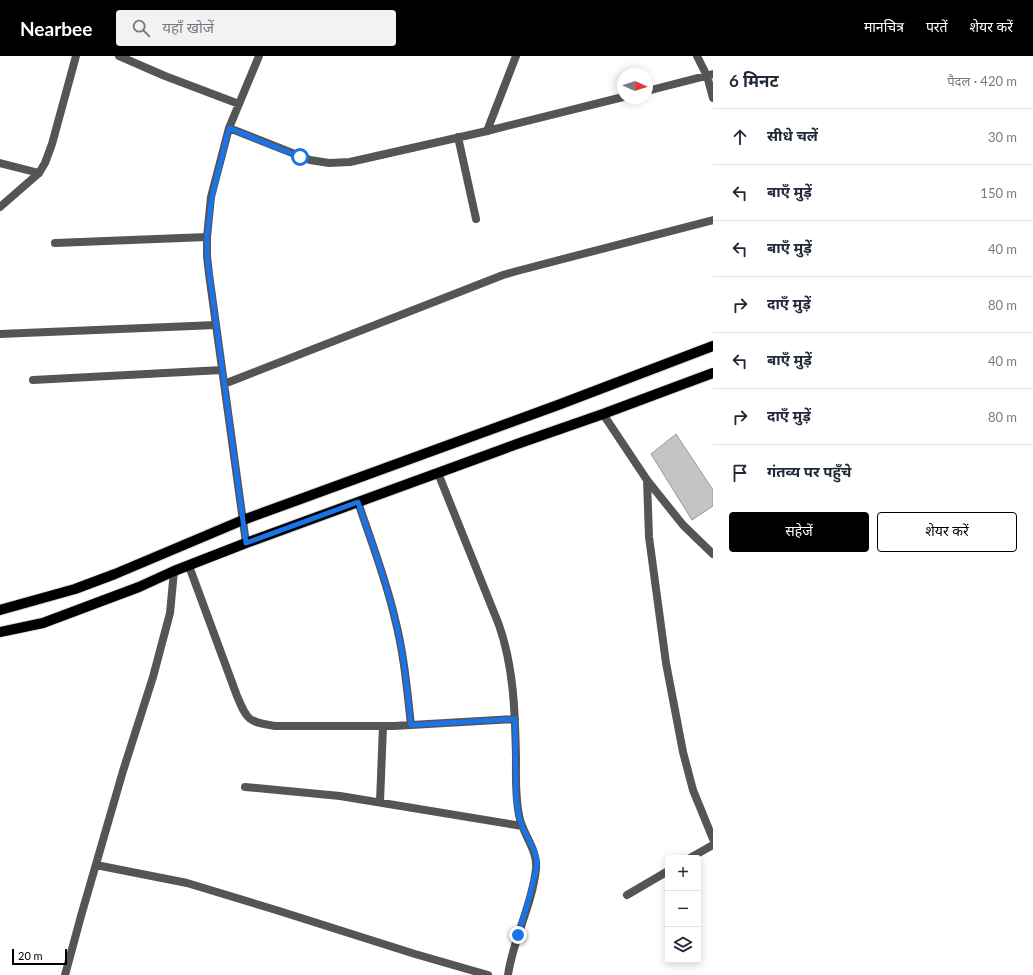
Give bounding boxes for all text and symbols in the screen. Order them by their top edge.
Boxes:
search box [116,10,396,46]
text: Nearbee [20,17,92,40]
icon: search [130,17,152,39]
text: यहाँ खोजें [162,18,214,36]
text: मानचित्र [864,18,904,35]
text: परतें [926,18,948,35]
text: शेयर करें [970,18,1013,35]
north arrow [617,68,653,104]
text: 6 मिनट [729,70,779,91]
text: पैदल · 420 m [947,73,1017,89]
icon: ahead [729,126,751,148]
text: सीधे चलें [767,126,818,144]
text: 30 m [988,129,1017,145]
route start [291,148,309,166]
icon: left [729,182,751,204]
text: बाएँ मुड़ें [767,182,812,200]
text: 150 m [980,185,1017,201]
icon: left [729,238,751,260]
text: बाएँ मुड़ें [767,238,812,256]
text: 40 m [988,241,1017,257]
icon: right [729,294,751,316]
text: दाएँ मुड़ें [767,294,811,312]
text: 80 m [988,297,1017,313]
icon: left [729,350,751,372]
text: बाएँ मुड़ें [767,350,812,368]
text: 40 m [988,353,1017,369]
icon: right [729,406,751,428]
text: दाएँ मुड़ें [767,406,811,424]
text: 80 m [988,409,1017,425]
icon: arrive [729,462,751,484]
text: गंतव्य पर पहुँचे [767,462,851,480]
button: सहेजें [729,512,869,552]
button: शेयर करें [877,512,1017,552]
map controls [665,855,701,963]
button: + [665,855,701,891]
button: − [665,891,701,927]
route end [509,926,527,944]
button: layers [665,927,701,963]
scale bar [12,947,67,966]
text: 20 m [18,949,43,962]

